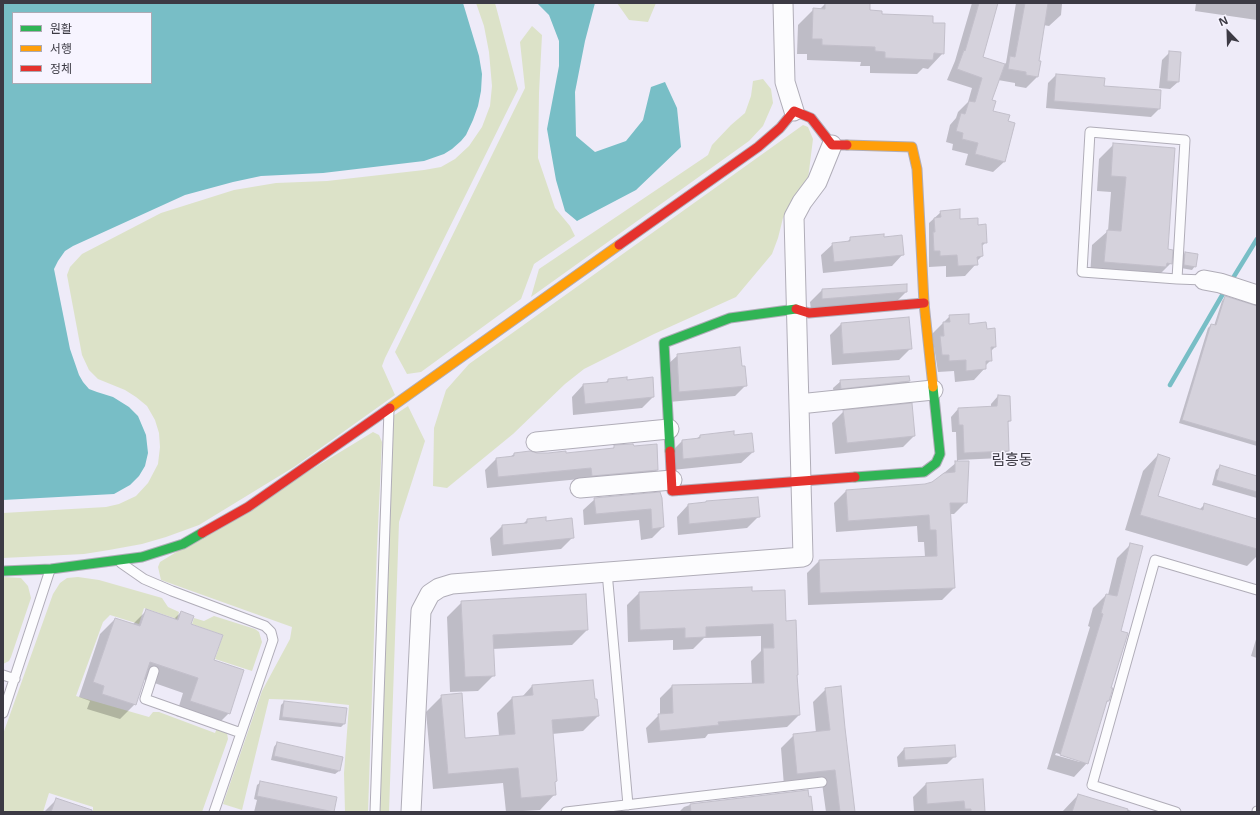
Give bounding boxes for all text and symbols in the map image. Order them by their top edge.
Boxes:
legend [12,12,152,84]
north arrow [1208,12,1248,52]
text: N [1216,12,1230,29]
text: 원활 [50,20,72,37]
text: 서행 [50,40,72,57]
text: 정체 [50,60,72,77]
district label: 림흥동 [991,452,1033,470]

